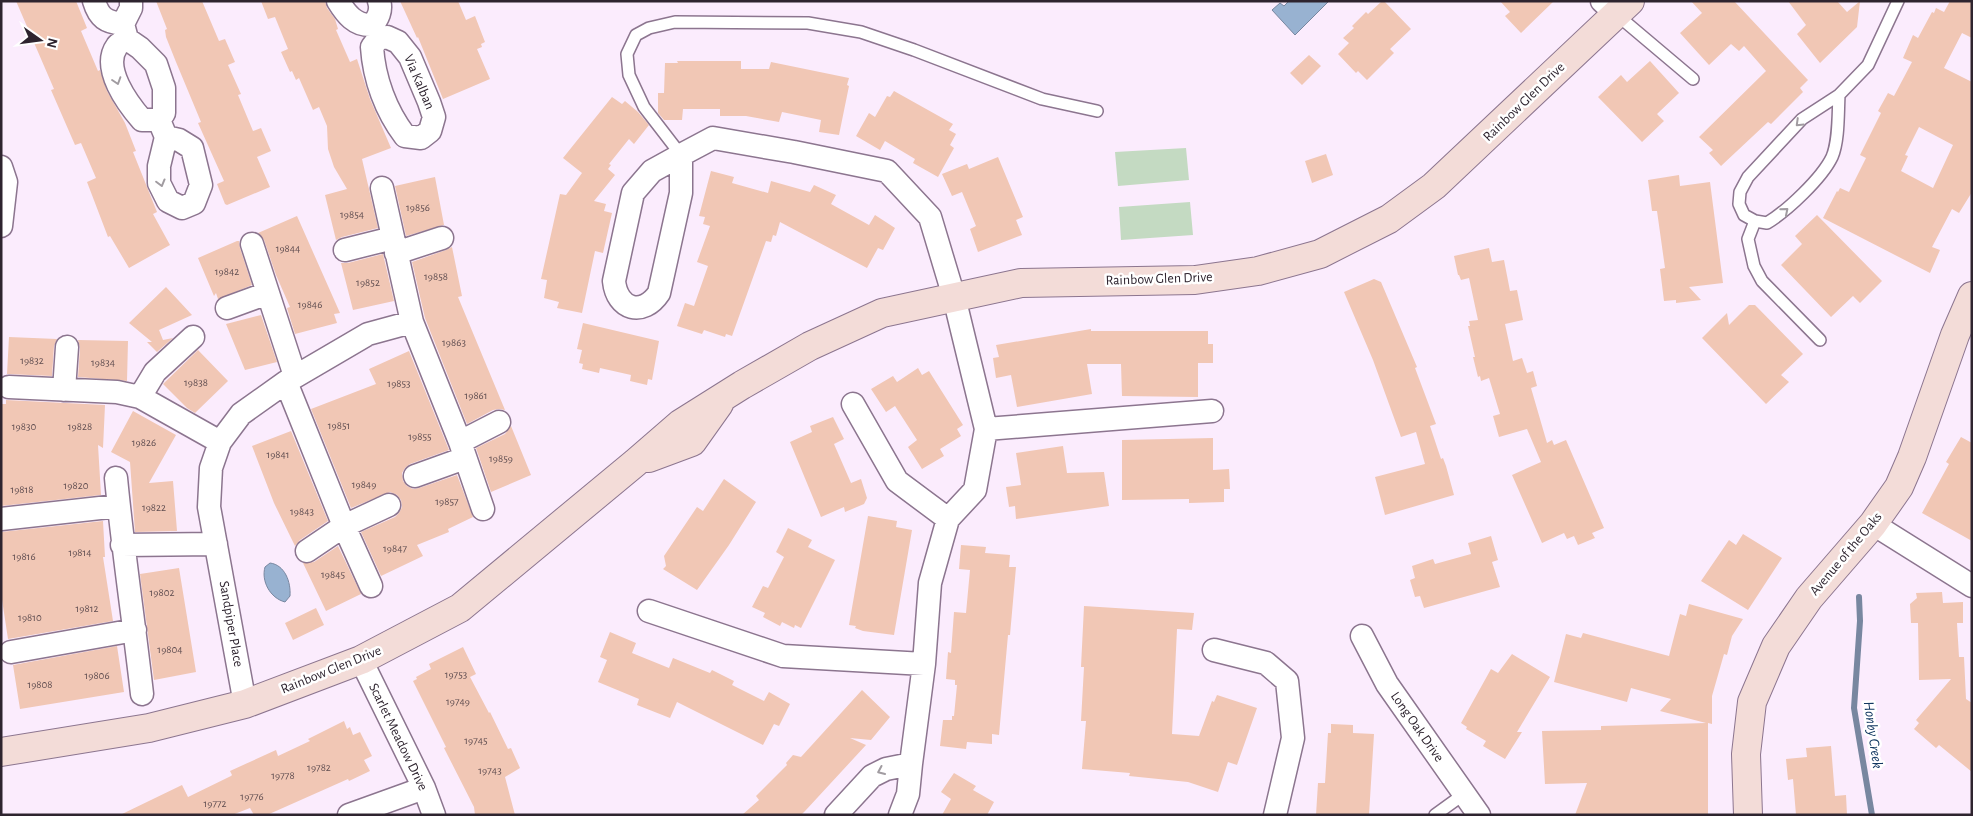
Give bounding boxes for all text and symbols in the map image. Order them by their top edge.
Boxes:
north arrow [15,15,65,65]
text: N [44,36,60,49]
street label: Via Kalban [401,52,437,112]
street label: Rainbow Glen Drive [1481,60,1567,144]
one-way arrow [112,76,122,85]
one-way arrow [1796,117,1805,126]
one-way arrow [155,179,166,187]
house number: 19856 [406,202,430,213]
one-way arrow [1779,208,1788,216]
house number: 19854 [340,209,364,220]
house number: 19844 [276,243,300,254]
house number: 19842 [215,266,239,277]
street label: Rainbow Glen Drive [1105,270,1213,288]
house number: 19858 [424,271,448,282]
house number: 19852 [356,277,380,288]
house number: 19846 [298,299,322,310]
house number: 19863 [442,337,466,348]
house number: 19832 [20,355,44,366]
house number: 19834 [91,357,115,368]
house number: 19838 [184,377,208,388]
house number: 19853 [387,378,411,389]
house number: 19861 [464,390,488,401]
house number: 19851 [328,420,350,431]
house number: 19830 [12,421,36,432]
house number: 19828 [68,421,92,432]
house number: 19855 [408,431,432,442]
house number: 19826 [132,437,156,448]
house number: 19841 [266,449,290,460]
house number: 19859 [489,453,513,464]
house number: 19849 [352,479,376,490]
house number: 19820 [64,480,89,491]
house number: 19818 [10,484,34,495]
house number: 19857 [435,496,459,507]
house number: 19822 [142,502,166,513]
house number: 19843 [290,506,314,517]
street label: Avenue of the Oaks [1807,510,1885,598]
house number: 19847 [383,543,407,554]
house number: 19814 [68,547,92,558]
house number: 19816 [12,551,36,562]
house number: 19845 [321,569,345,580]
street label: Sandpiper Place [217,580,245,668]
house number: 19802 [150,587,174,598]
house number: 19812 [76,603,98,614]
house number: 19810 [18,612,42,623]
street label: Rainbow Glen Drive [279,643,383,697]
house number: 19804 [157,644,183,655]
house number: 19753 [445,669,468,680]
house number: 19806 [84,670,110,681]
house number: 19808 [27,679,53,690]
street label: Scarlet Meadow Drive [366,681,430,793]
street label: Long Oak Drive [1388,689,1446,765]
house number: 19749 [446,696,470,707]
water label: Honby Creek [1861,700,1885,770]
house number: 19745 [464,735,488,746]
house number: 19782 [307,762,331,773]
house number: 19743 [478,765,502,776]
one-way arrow [877,765,886,776]
house number: 19778 [271,770,295,781]
house number: 19776 [240,791,264,802]
house number: 19772 [203,798,227,809]

